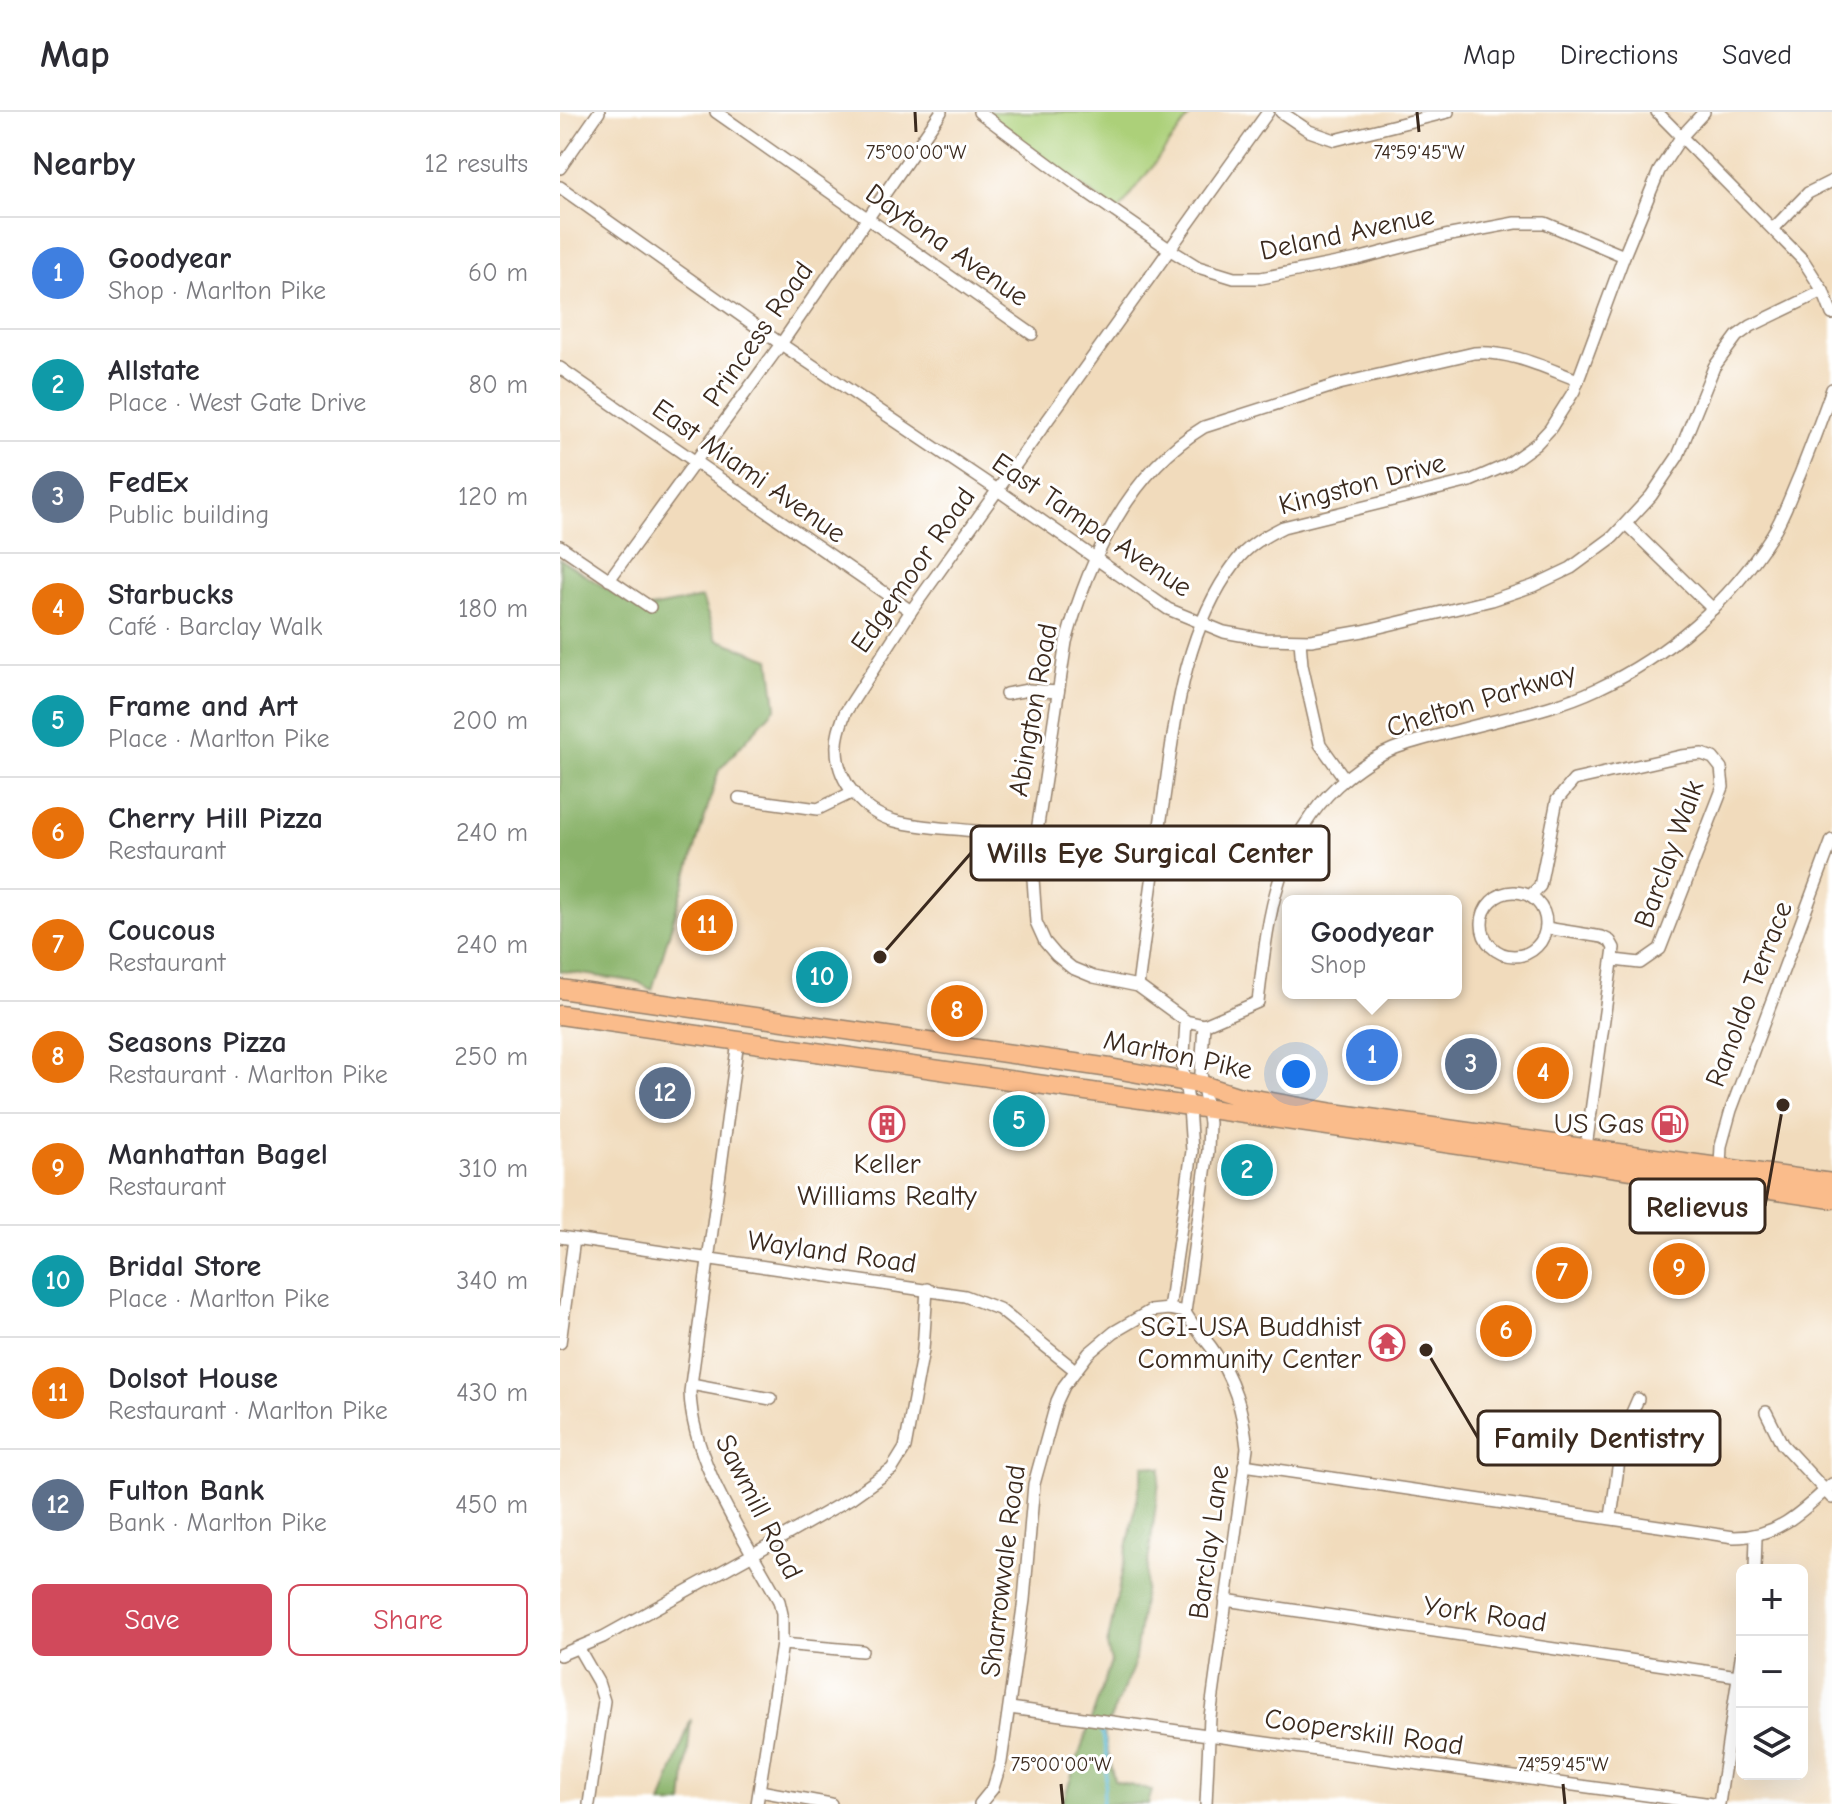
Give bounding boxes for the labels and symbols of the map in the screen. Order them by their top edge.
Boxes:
text: 75°00'00"W [866,141,967,164]
text: 74°59'45"W [1373,141,1465,164]
street label: Daytona Avenue [860,177,1034,313]
street label: Deland Avenue [1257,199,1437,267]
street label: Princess Road [696,255,820,413]
street label: East Miami Avenue [646,392,852,550]
street label: East Tampa Avenue [986,446,1198,604]
street label: Kingston Drive [1275,446,1449,522]
street label: Edgemoor Road [844,481,982,659]
street label: Abington Road [1002,621,1064,799]
street label: Chelton Parkway [1383,656,1580,744]
street label: Barclay Walk [1628,776,1711,932]
callout: Wills Eye Surgical Center [971,826,1329,880]
text: Wills Eye Surgical Center [987,836,1313,871]
pin: 11 [681,895,733,955]
street label: Ranoldo Terrace [1699,897,1799,1091]
pin: 10 [796,947,848,1007]
pin: 8 [931,981,983,1041]
street label: Marlton Pike [1101,1024,1255,1086]
pin: 1 [1346,1025,1398,1085]
pin: 3 [1445,1034,1497,1094]
pin: 4 [1517,1043,1569,1103]
your location [1276,1054,1316,1094]
pin: 12 [639,1063,691,1123]
pin: 5 [993,1091,1045,1151]
building icon: Keller Williams Realty [868,1105,906,1143]
fuel station icon: US Gas [1651,1105,1689,1143]
place label: US Gas [1554,1108,1644,1140]
pin: 2 [1221,1140,1273,1200]
place label: Keller Williams Realty [797,1148,977,1212]
callout: Relievus [1630,1179,1765,1233]
text: Relievus [1646,1190,1748,1225]
street label: Wayland Road [746,1224,918,1280]
pin: 9 [1653,1239,1705,1299]
pin: 7 [1536,1243,1588,1303]
pin: 6 [1480,1301,1532,1361]
place label: SGI-USA Buddhist Community Center [1138,1311,1362,1375]
temple icon: SGI-USA Buddhist Community Center [1368,1324,1406,1362]
callout: Family Dentistry [1478,1411,1720,1465]
text: Family Dentistry [1494,1421,1705,1456]
street label: Sawmill Road [709,1429,809,1585]
street label: Sharrowvale Road [974,1463,1032,1679]
street label: Barclay Lane [1182,1463,1236,1621]
street label: York Road [1421,1590,1549,1638]
street label: Cooperskill Road [1263,1702,1465,1762]
text: 75°00'00"W [1011,1753,1112,1776]
text: 74°59'45"W [1517,1753,1609,1776]

